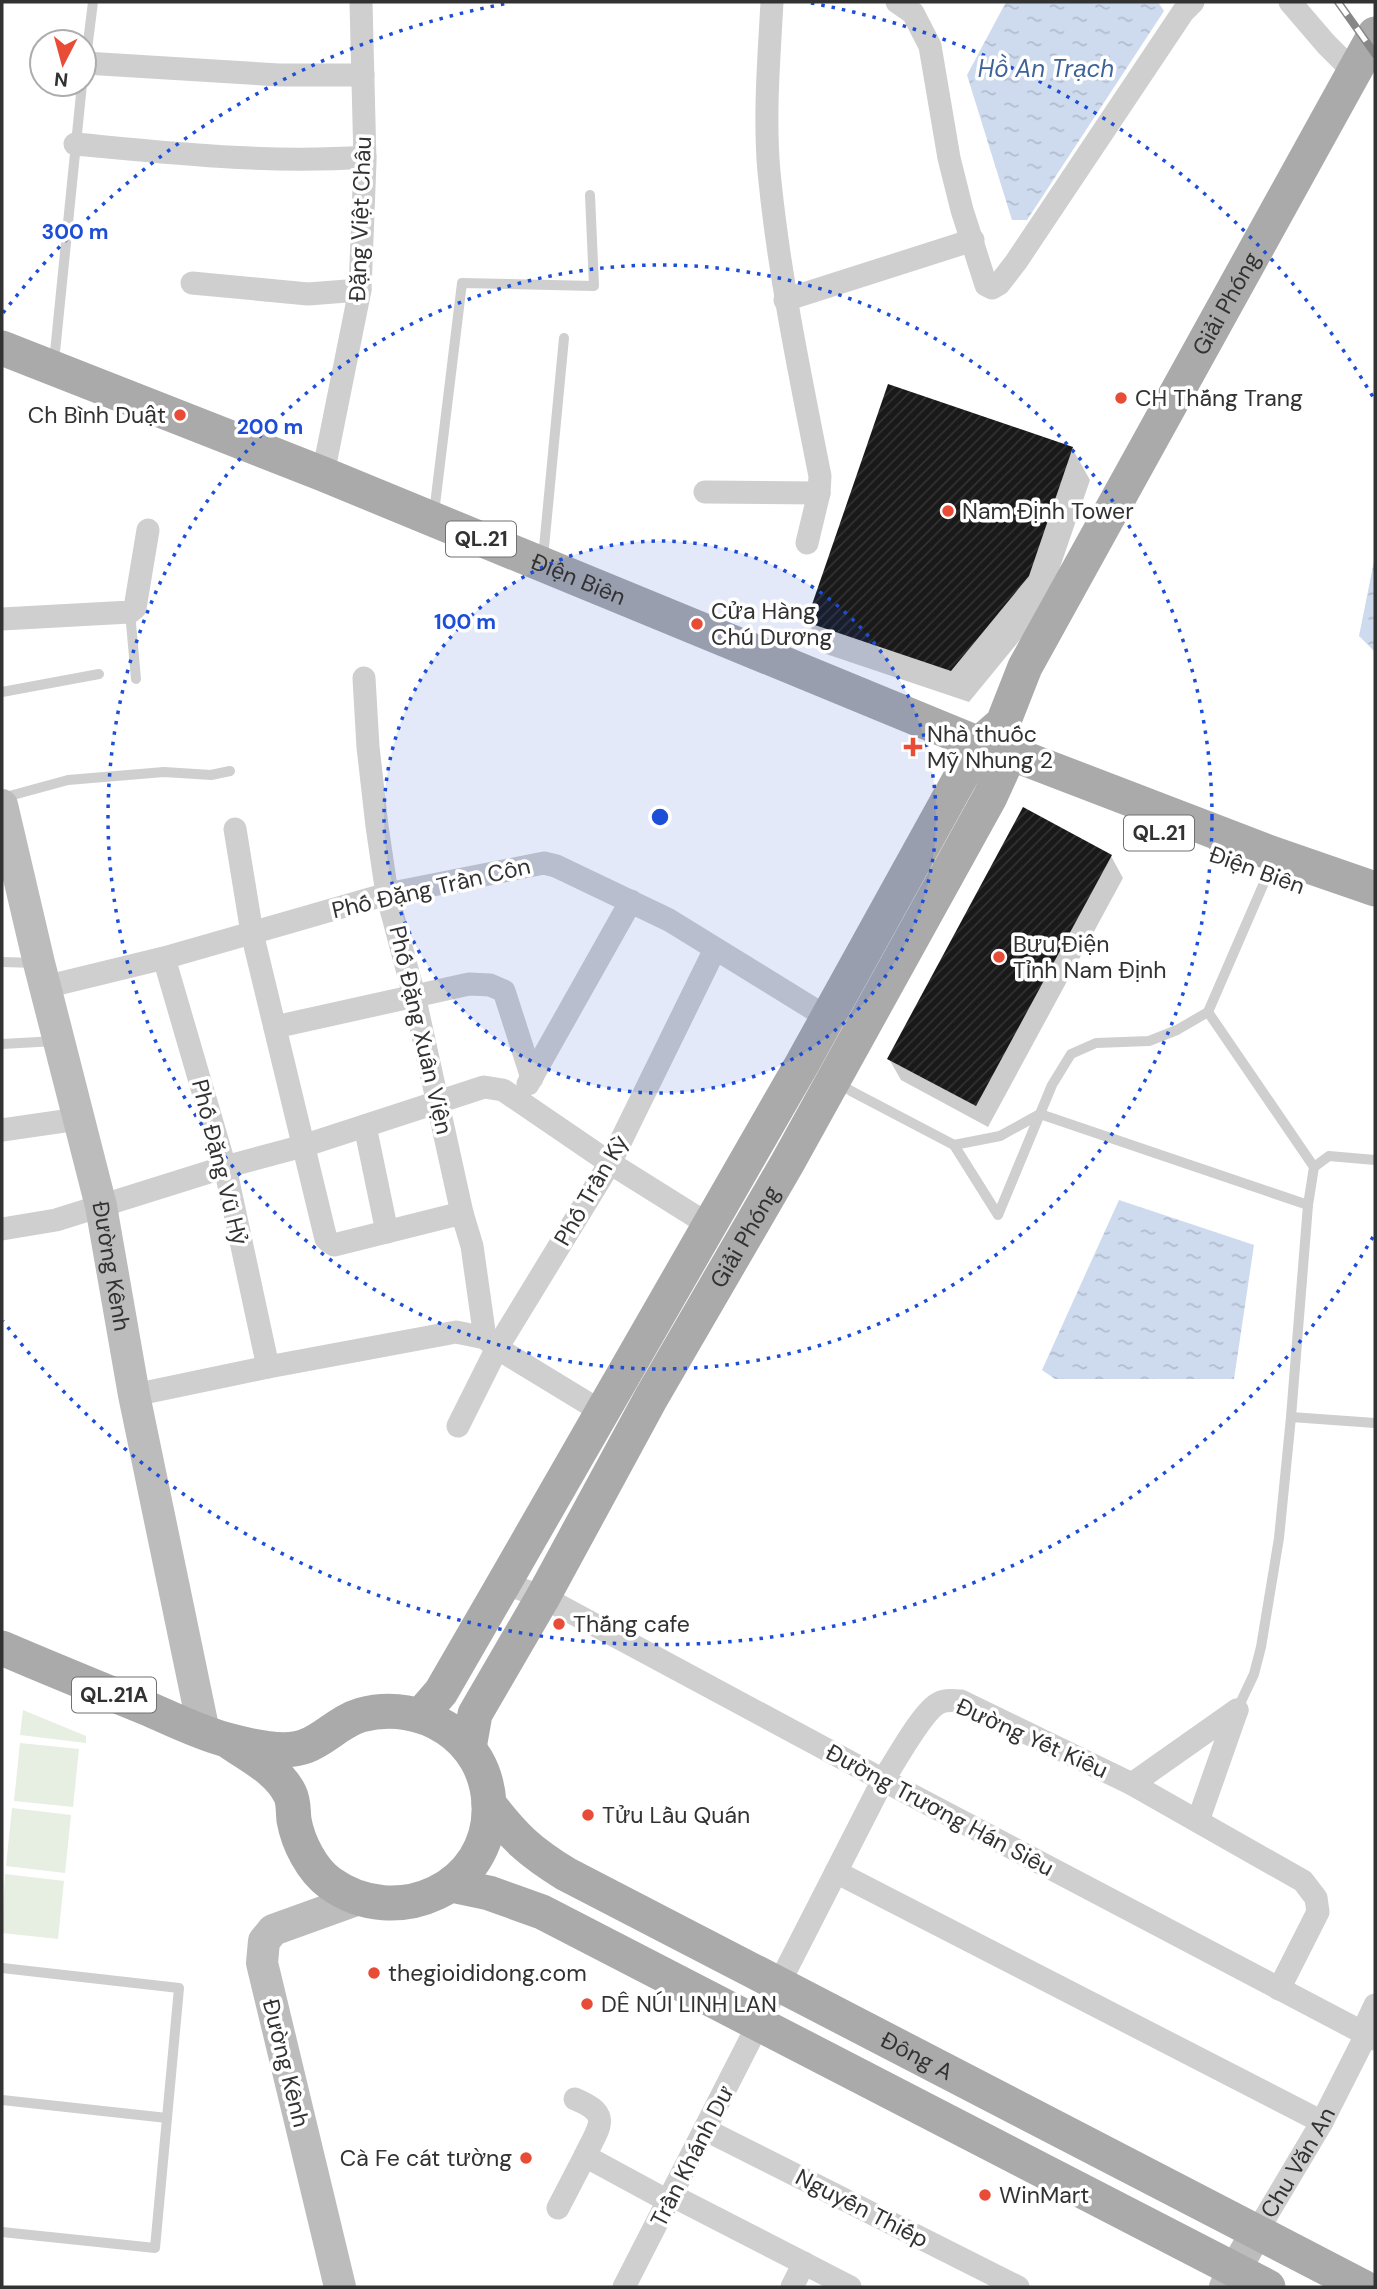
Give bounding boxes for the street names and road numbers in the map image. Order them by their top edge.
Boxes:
street label: Đặng Việt Châu [342,136,378,302]
street label: Giải Phóng [1185,246,1267,360]
road number: QL.21 [446,522,516,556]
street label: Điện Biên [527,546,630,612]
road number: QL.21 [1124,816,1194,850]
street label: Điện Biên [1205,839,1309,901]
street label: Phố Đặng Trần Côn [329,851,533,925]
street label: Phố Đặng Xuân Viện [382,923,460,1137]
street label: Phố Đặng Vũ Hỷ [185,1076,255,1248]
street label: Phố Trần Kỳ [547,1129,635,1251]
street label: Giải Phóng [703,1180,786,1293]
street label: Đường Kênh [85,1199,138,1333]
road number: QL.21A [72,1678,156,1712]
street label: Đường Yết Kiêu [951,1691,1113,1785]
street label: Đường Trương Hán Siêu [821,1737,1059,1883]
street label: Đường Kênh [256,1996,316,2130]
street label: Đông A [876,2025,958,2087]
street label: Trần Khánh Dư [643,2080,741,2232]
street label: Chu Văn An [1253,2102,1342,2223]
street label: Nguyễn Thiếp [791,2162,933,2254]

